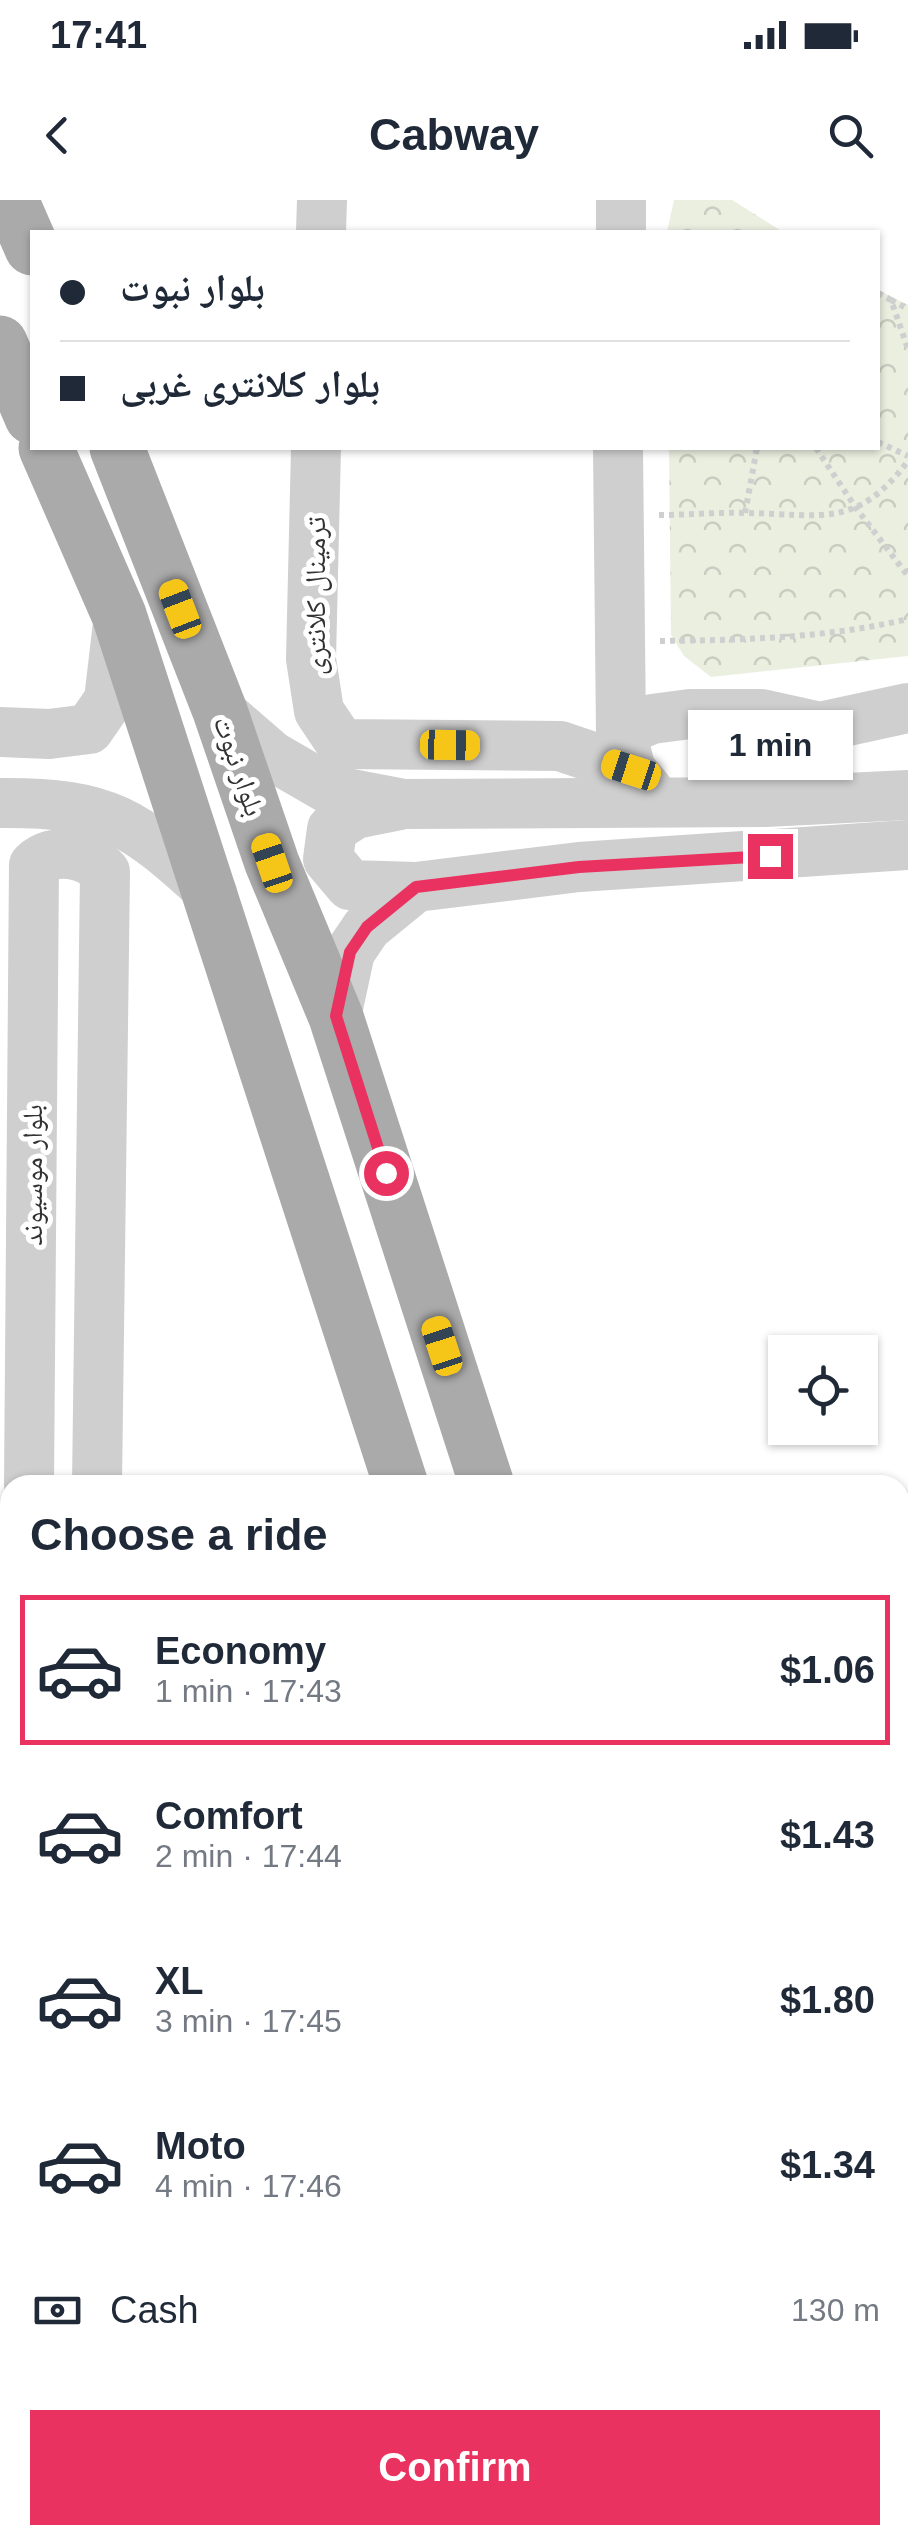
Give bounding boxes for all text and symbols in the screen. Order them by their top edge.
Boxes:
text: 17:41 [50,14,147,56]
icon: back [30,108,85,163]
icon: search [823,108,878,163]
text: Cabway [369,109,539,160]
text: بلوار نبوت [120,267,265,309]
text: بلوار کلانتری غربی [120,363,380,405]
street label: ترمینال کلانتری [300,517,332,675]
car [155,576,205,642]
callout: 1 min [688,711,852,781]
street label: بلوار نبوت [207,712,271,820]
text: 1 min [729,727,812,763]
car [420,729,480,761]
car [598,746,664,794]
car [248,830,296,896]
route end [748,834,793,879]
street label: بلوار موسیوند [17,1104,48,1246]
route start [364,1151,409,1196]
car [418,1313,466,1379]
map controls [768,1335,878,1445]
button: locate [768,1335,878,1445]
text: Choose a ride [30,1509,328,1560]
icon: car [35,1625,125,1715]
text: Economy [155,1630,326,1672]
text: $1.06 [780,1649,875,1691]
text: 1 min · 17:43 [155,1673,342,1709]
icon: car [35,1790,125,1880]
text: Comfort [155,1795,303,1837]
text: $1.43 [780,1814,875,1856]
text: 2 min · 17:44 [155,1838,342,1874]
icon: car [35,1955,125,2045]
text: XL [155,1960,204,2002]
text: $1.80 [780,1979,875,2021]
text: 3 min · 17:45 [155,2003,342,2039]
icon: car [35,2120,125,2210]
text: Moto [155,2125,246,2167]
text: $1.34 [780,2144,875,2186]
text: 4 min · 17:46 [155,2168,342,2204]
icon: cash [30,2283,85,2338]
text: Cash [110,2289,199,2331]
text: 130 m [791,2292,880,2328]
button: Confirm [30,2410,880,2525]

